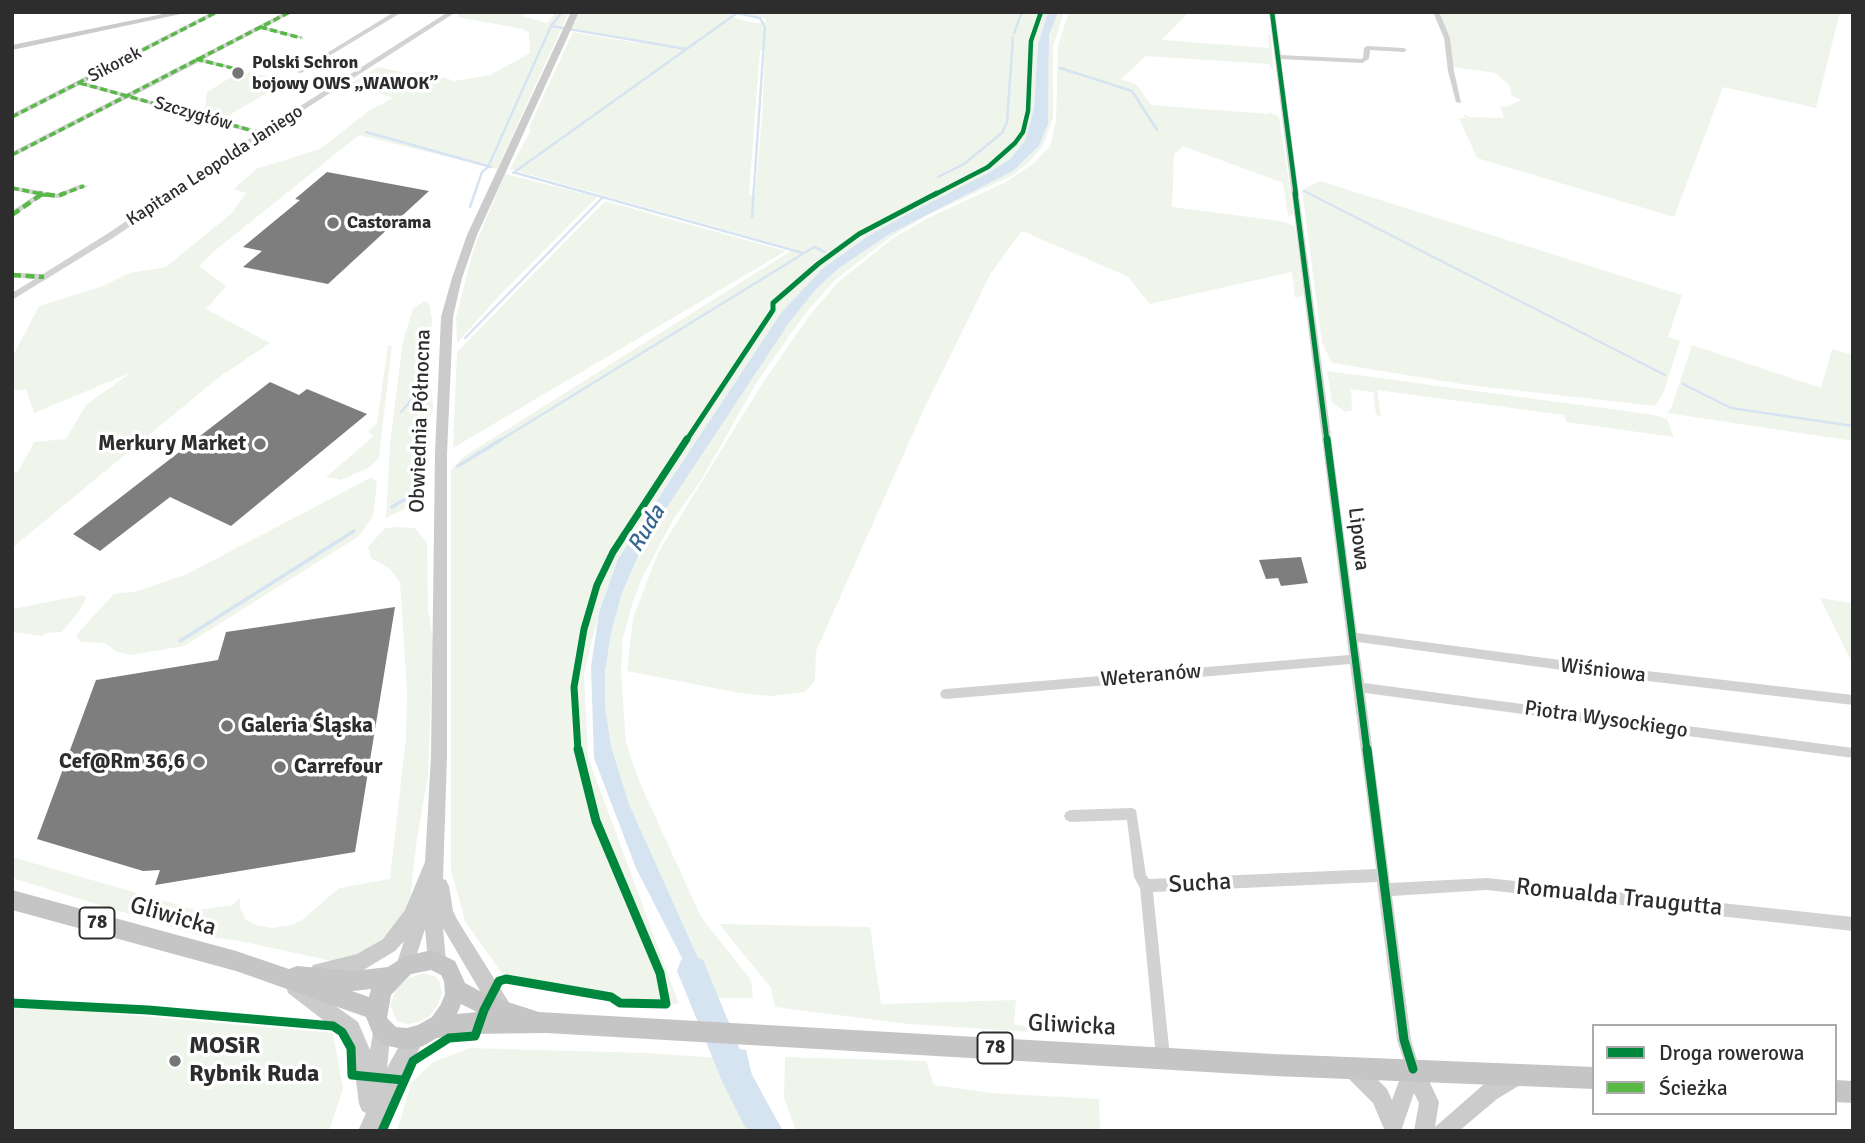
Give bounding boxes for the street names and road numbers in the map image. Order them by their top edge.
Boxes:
street label: Sikorek [85,42,145,88]
street label: Szczygłów [151,93,235,135]
street label: Kapitana Leopolda Janiego [123,101,307,231]
street label: Obwiednia Północna [405,329,437,513]
street label: Lipowa [1342,506,1374,572]
street label: Wiśniowa [1559,653,1647,689]
street label: Weteranów [1100,659,1202,693]
street label: Piotra Wysockiego [1523,696,1689,744]
street label: Sucha [1168,868,1232,900]
street label: Romualda Traugutta [1514,873,1724,923]
street label: Gliwicka [127,891,219,943]
road number: 78 [80,908,114,939]
street label: Gliwicka [1027,1009,1117,1043]
road number: 78 [978,1032,1012,1064]

